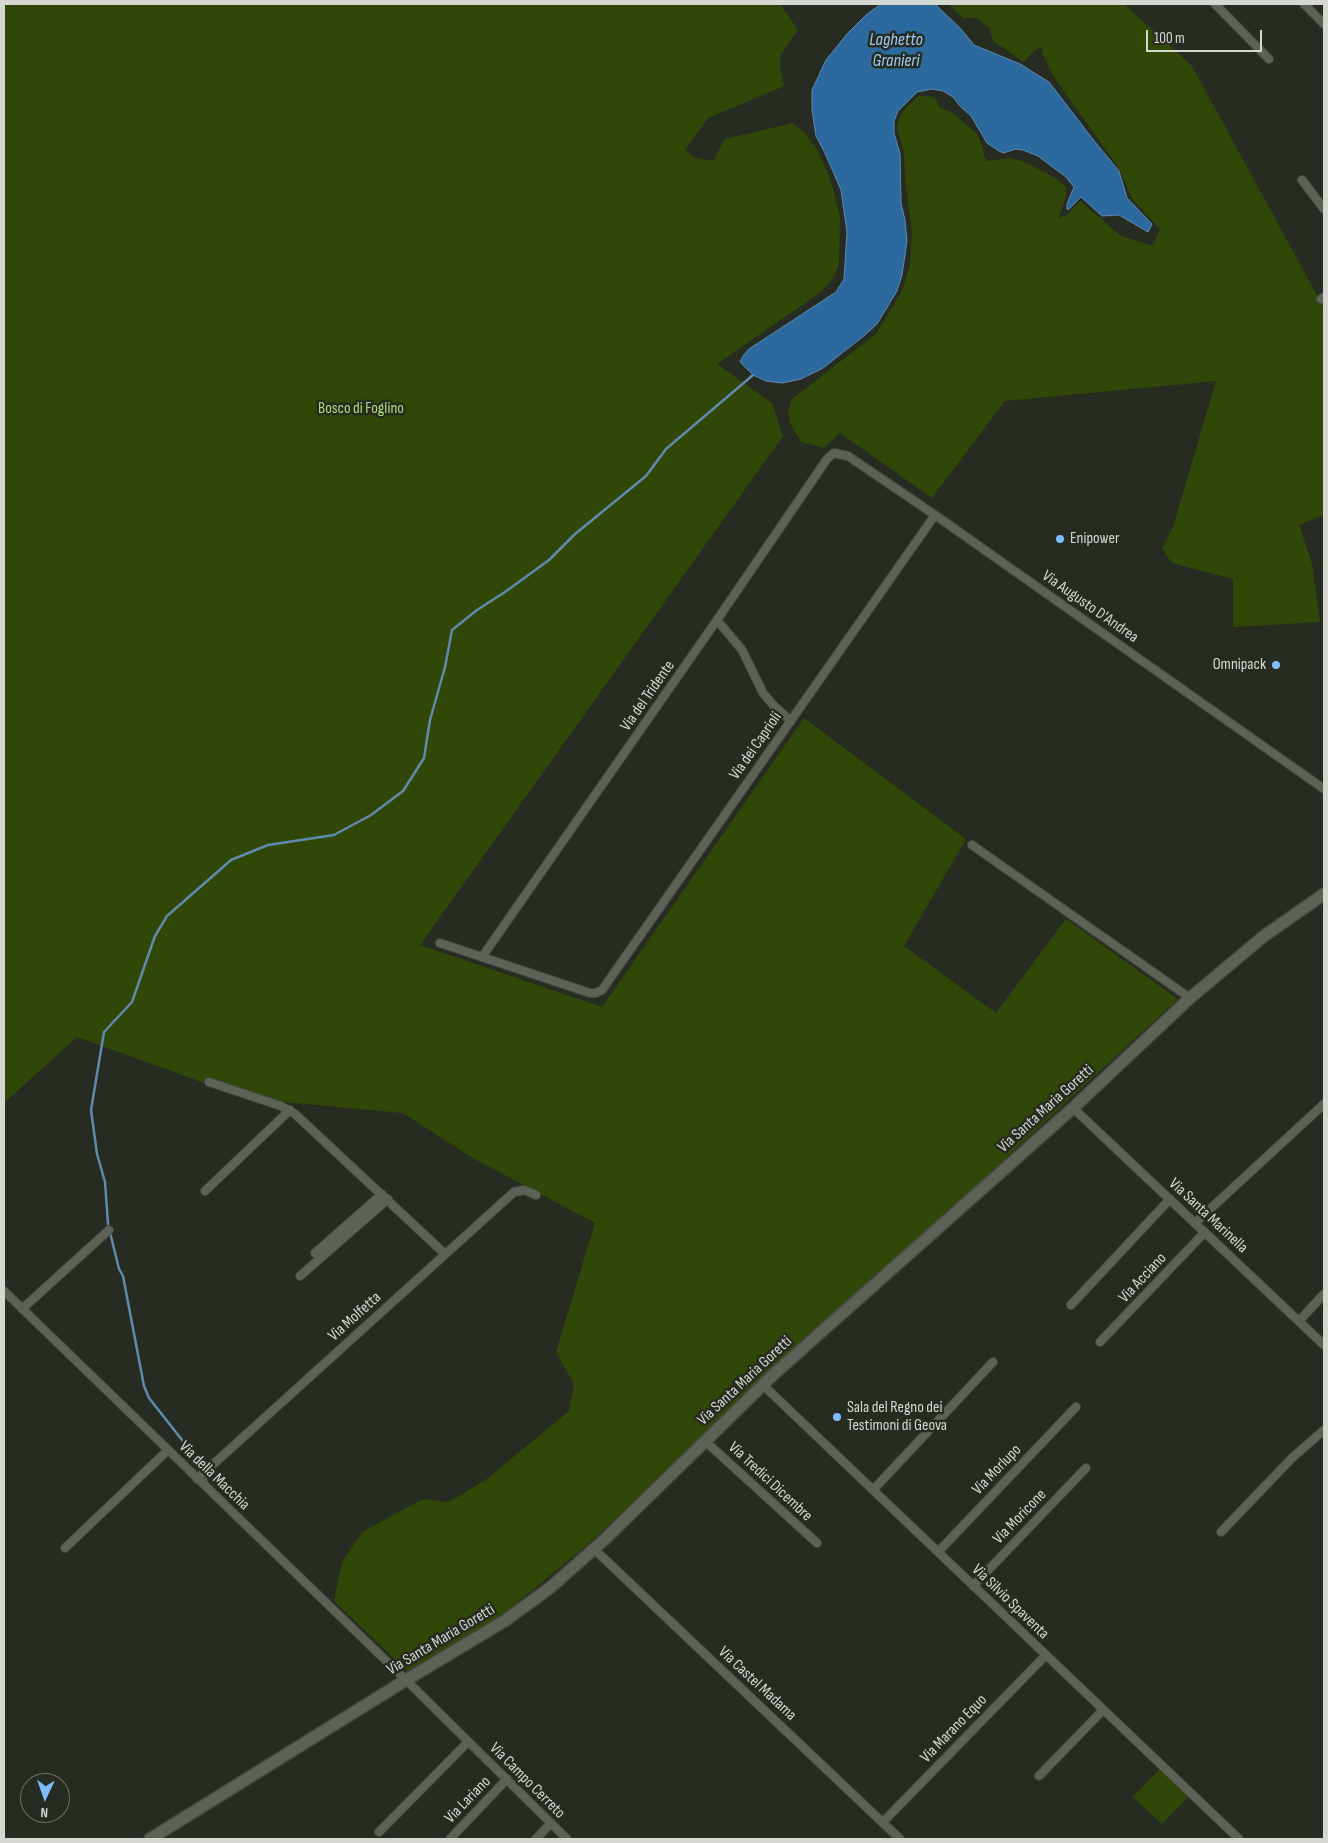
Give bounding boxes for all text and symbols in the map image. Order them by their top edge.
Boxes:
scale bar [1148,20,1264,52]
water label: Laghetto Granieri [869,29,923,72]
text: 100 m [1154,29,1185,48]
park label: Bosco di Foglino [318,399,404,419]
place label: Enipower [1070,529,1120,549]
marker: Enipower [1054,533,1066,545]
street label: Via Augusto D'Andrea [1038,567,1142,647]
place label: Omnipack [1213,655,1266,675]
street label: Via del Tridente [617,657,679,735]
marker: Omnipack [1270,659,1282,671]
street label: Via dei Caprioli [726,708,786,784]
street label: Via Santa Maria Goretti [994,1061,1098,1157]
street label: Via Santa Marinella [1165,1175,1251,1257]
street label: Via Acciano [1115,1249,1171,1307]
street label: Via Molfetta [325,1288,385,1346]
street label: Via Santa Maria Goretti [694,1332,796,1430]
place label: Sala del Regno dei Testimoni di Geova [847,1398,947,1436]
marker: Sala del Regno dei Testimoni di Geova [831,1411,843,1423]
street label: Via della Macchia [175,1437,253,1515]
street label: Via Tredici Dicembre [724,1438,816,1526]
street label: Via Morlupo [968,1441,1026,1499]
street label: Via Moricone [989,1486,1051,1548]
street label: Via Silvio Spaventa [967,1560,1053,1644]
street label: Via Santa Maria Goretti [384,1600,498,1680]
street label: Via Castel Madama [714,1643,800,1725]
street label: Via Marano Equo [917,1691,991,1767]
street label: Via Campo Cerreto [485,1739,569,1823]
street label: Via Lariano [441,1772,495,1828]
north arrow [20,1773,70,1823]
text: N [40,1804,48,1821]

